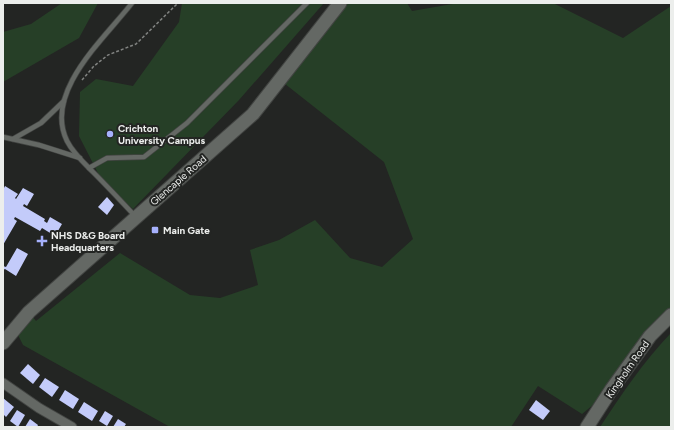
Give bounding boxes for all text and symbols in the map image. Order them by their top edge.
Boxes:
place label: Crichton University Campus [118,122,205,147]
marker: Crichton University Campus [105,129,115,139]
street label: Glencaple Road [147,152,209,208]
place label: Main Gate [163,224,210,237]
marker: Main Gate [150,225,160,235]
place label: NHS D&G Board Headquarters [51,229,125,254]
marker: NHS D&G Board Headquarters [36,235,48,247]
street label: Kingholm Road [603,338,652,401]

